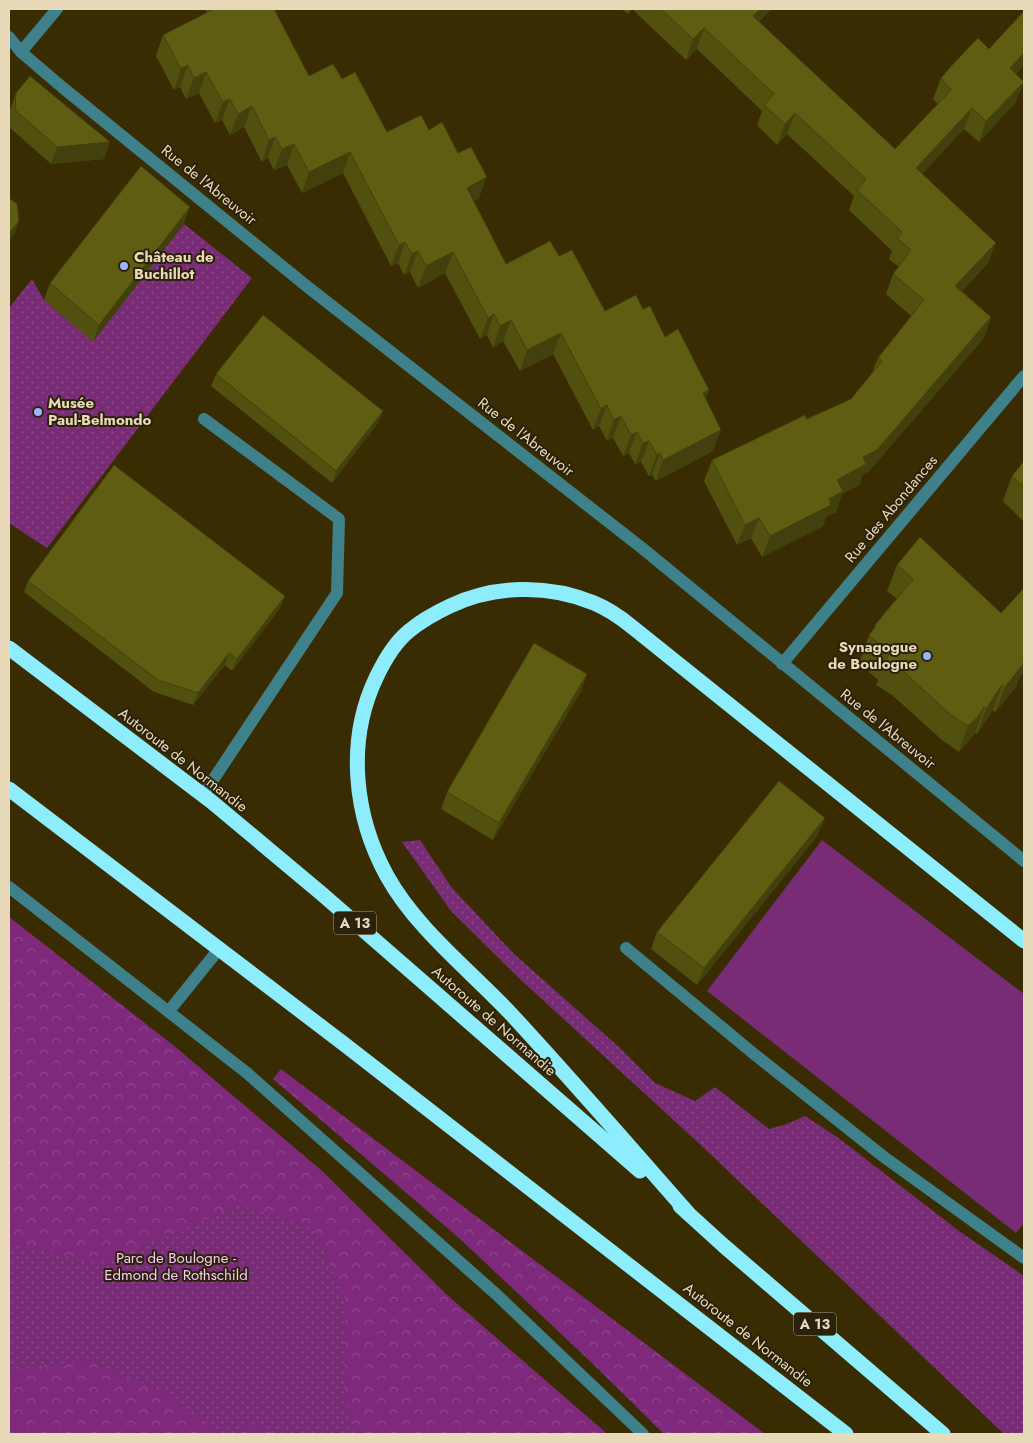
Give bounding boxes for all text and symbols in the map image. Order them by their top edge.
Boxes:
street label: Rue de l'Abreuvoir [156,140,262,231]
place label: Château de Buchillot [134,246,214,285]
marker: Château de Buchillot [118,260,130,272]
place label: Musée Paul-Belmondo [48,392,152,431]
street label: Rue de l'Abreuvoir [473,392,580,482]
marker: Musée Paul-Belmondo [32,406,44,418]
street label: Rue des Abondances [839,450,943,568]
place label: Synagogue de Boulogne [828,636,917,675]
marker: Synagogue de Boulogne [921,650,933,662]
street label: Rue de l'Abreuvoir [835,684,941,775]
street label: Autoroute de Normandie [114,702,253,818]
road number: A 13 [334,911,376,934]
street label: Autoroute de Normandie [427,961,561,1082]
park label: Parc de Boulogne - Edmond de Rothschild [104,1247,248,1286]
street label: Autoroute de Normandie [679,1277,818,1393]
road number: A 13 [794,1312,836,1336]

